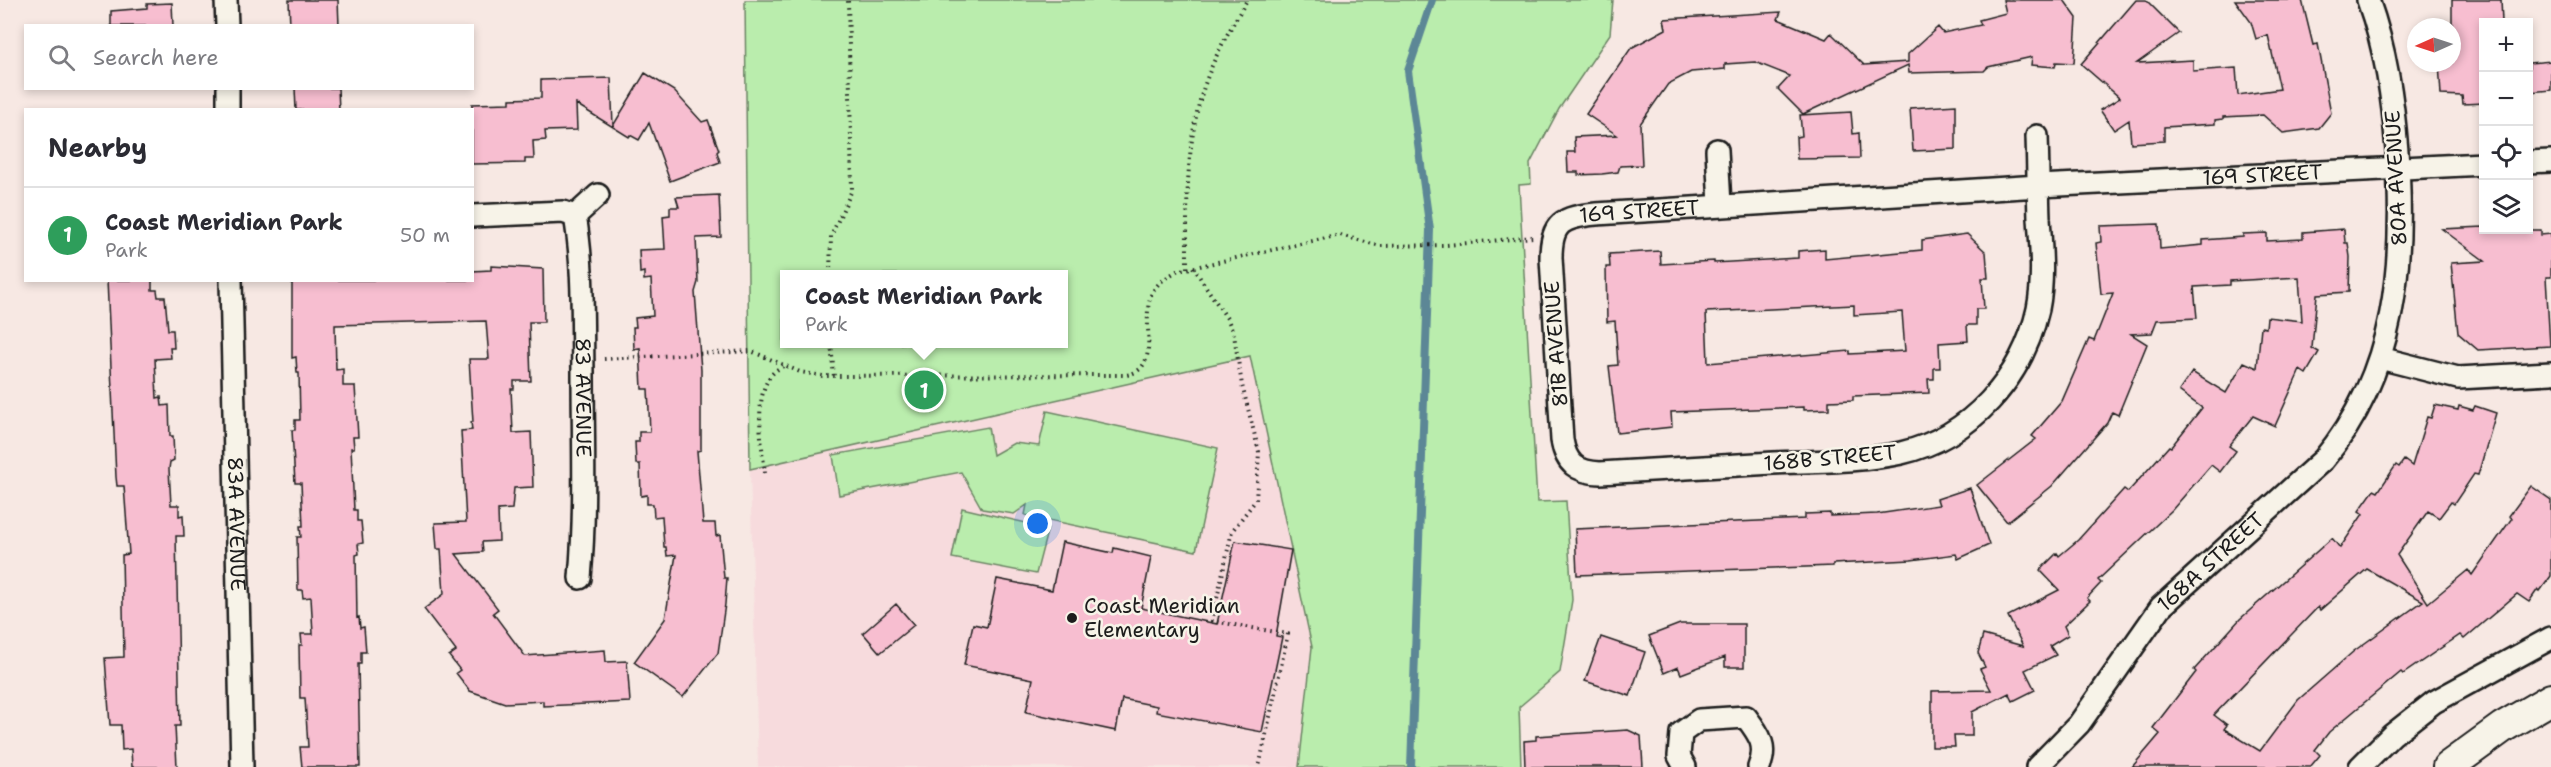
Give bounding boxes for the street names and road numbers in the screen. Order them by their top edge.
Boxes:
street label: 80A AVENUE [2378,109,2414,247]
street label: 169 STREET [2202,158,2323,192]
street label: 169 STREET [1577,193,1700,230]
street label: 81B AVENUE [1538,280,1574,408]
street label: 83 AVENUE [569,338,598,458]
street label: 168B STREET [1762,438,1898,478]
street label: 83A AVENUE [221,456,252,592]
street label: 168A STREET [2151,506,2270,618]

